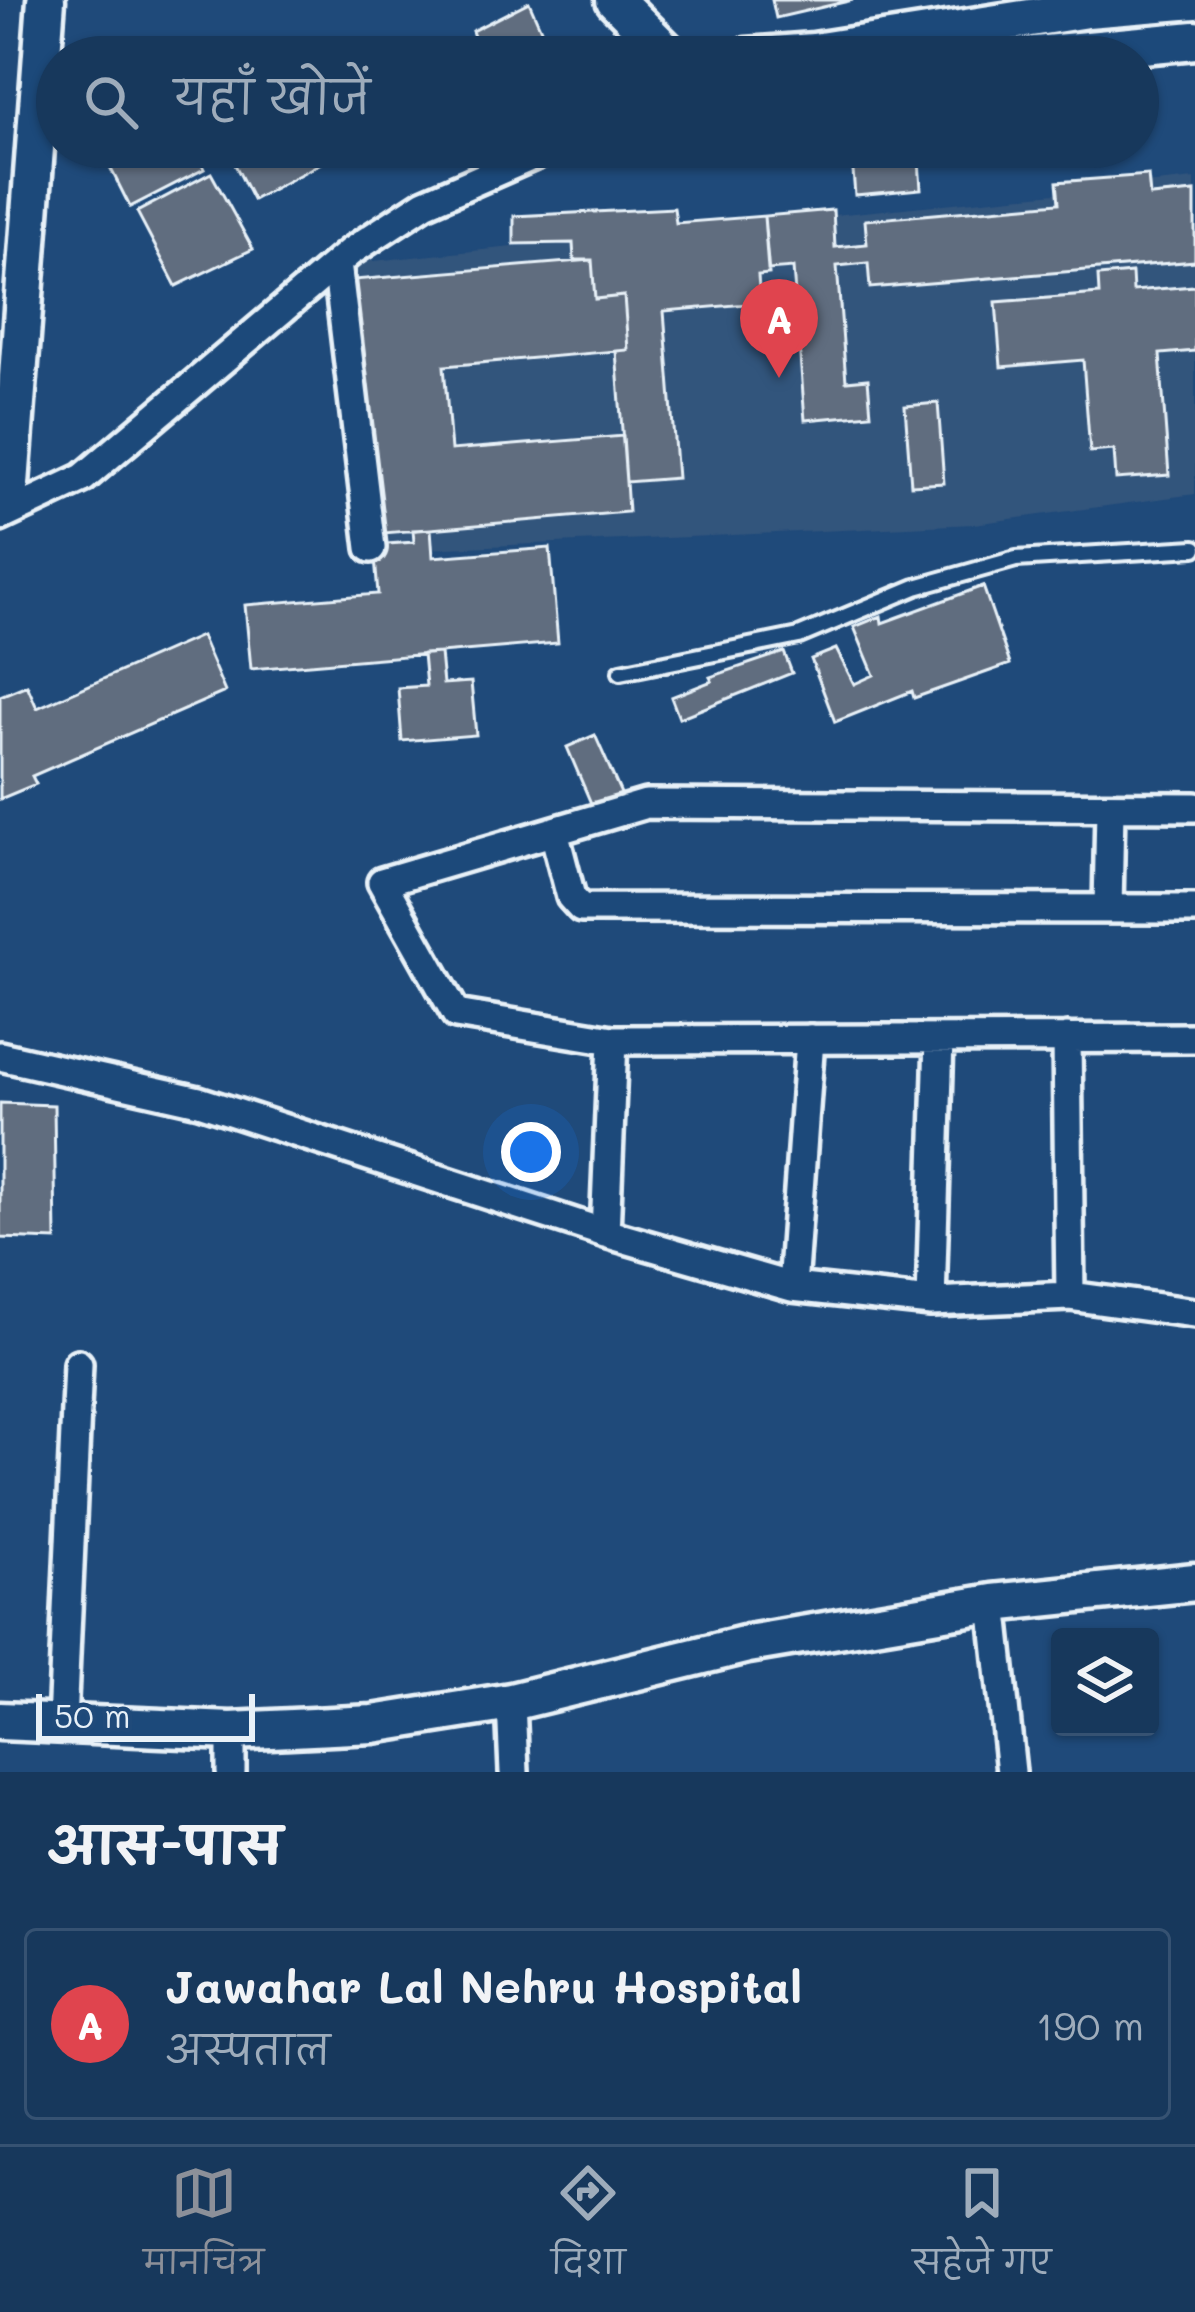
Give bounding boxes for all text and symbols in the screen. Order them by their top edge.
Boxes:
search box [36,36,1159,168]
text: यहाँ खोजें [174,67,370,125]
icon: search [78,69,144,135]
pin: A [740,279,818,378]
your location [501,1122,561,1182]
map controls [1051,1628,1159,1736]
button: layers [1051,1628,1159,1736]
scale bar [36,1688,255,1741]
text: 50 m [54,1693,130,1736]
text: आस-पास [48,1810,282,1877]
text: Jawahar Lal Nehru Hospital [165,1956,802,2014]
text: A [76,1999,104,2050]
text: 190 m [1036,1999,1144,2050]
text: अस्पताल [165,2023,331,2074]
tab: मानचित्र [143,2160,264,2299]
tab: दिशा [551,2160,626,2299]
tab: सहेजे गए [913,2160,1052,2299]

